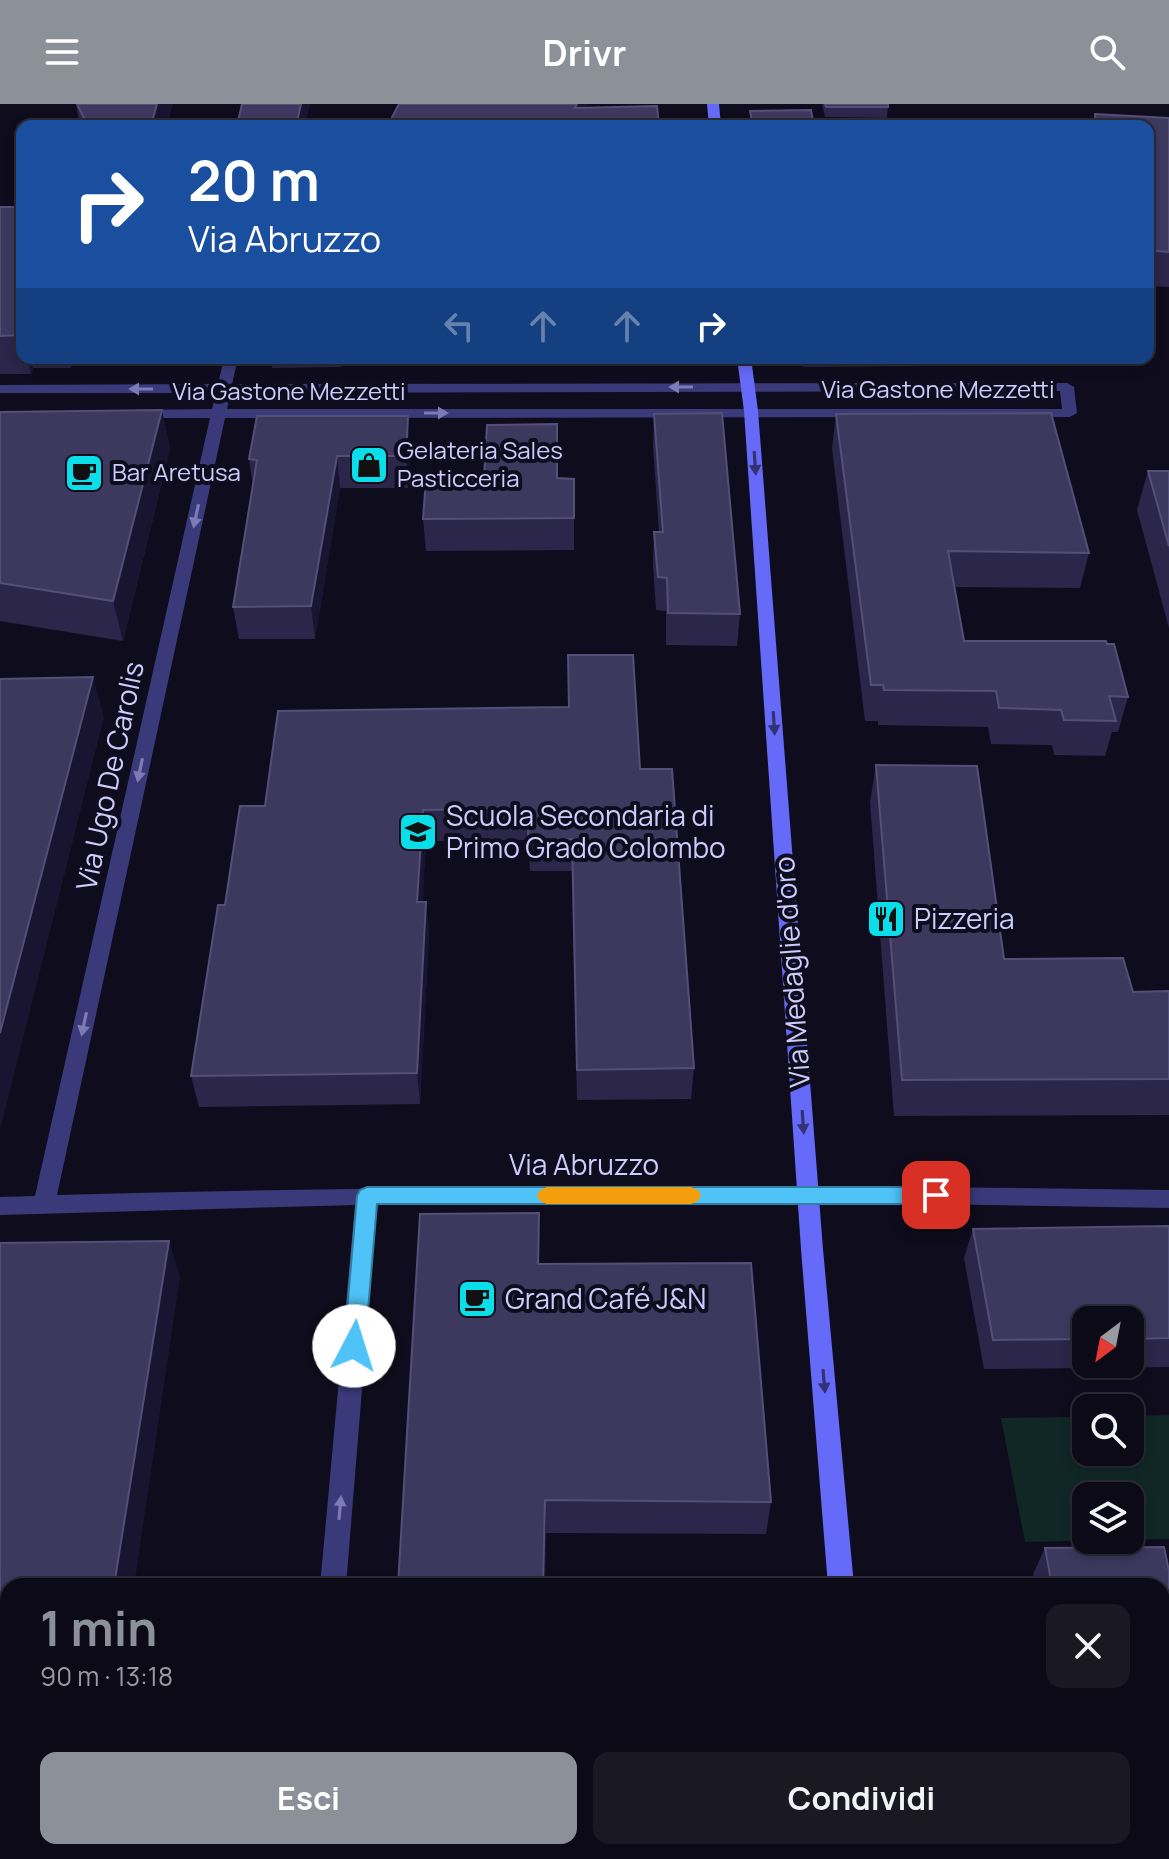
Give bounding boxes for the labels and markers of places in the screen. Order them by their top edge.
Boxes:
place label: Gelateria Sales Pasticceria [397,433,563,494]
shop icon: Gelateria Sales Pasticceria [348,444,390,486]
cafe icon: Bar Aretusa [63,452,105,494]
place label: Bar Aretusa [112,455,241,488]
place label: Scuola Secondaria di Primo Grado Colombo [446,796,726,866]
school or university icon: Scuola Secondaria di Primo Grado Colombo [397,811,439,853]
restaurant icon: Pizzeria [865,898,907,940]
place label: Pizzeria [914,899,1015,937]
pin [902,1161,970,1229]
cafe icon: Grand Café J&N [456,1278,498,1320]
place label: Grand Café J&N [505,1279,706,1317]

